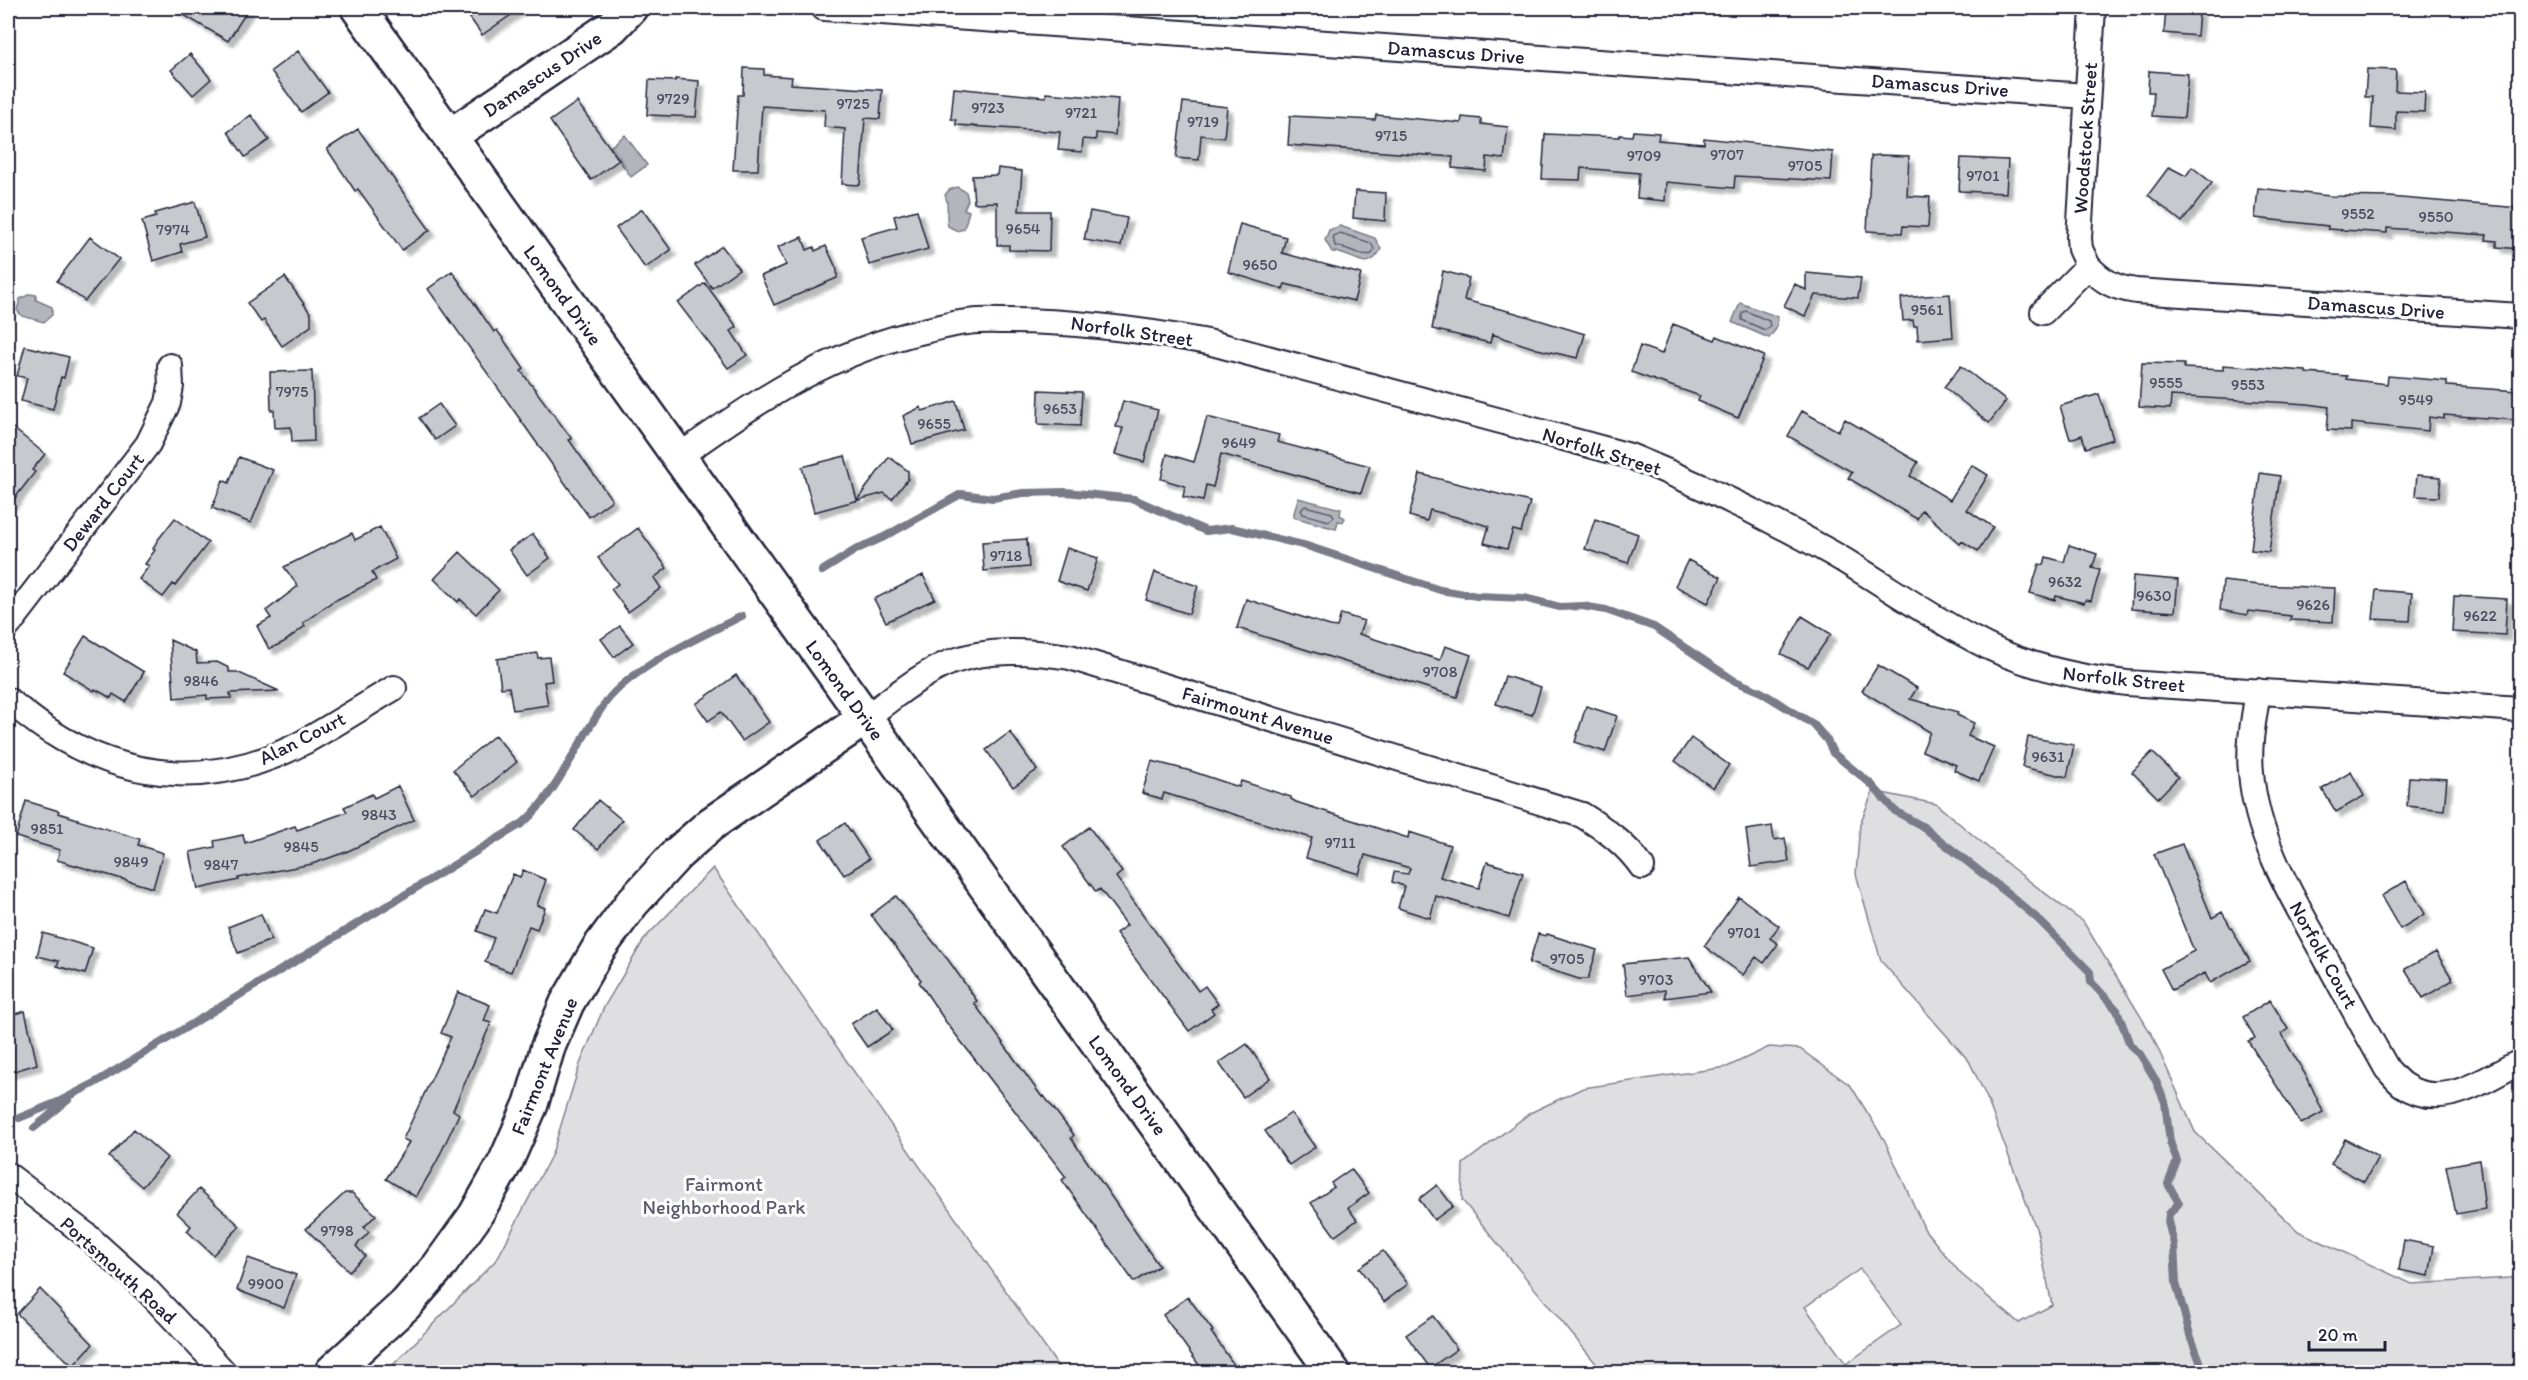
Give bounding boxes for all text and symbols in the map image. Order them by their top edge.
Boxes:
street label: Damascus Drive [478,26,606,122]
street label: Damascus Drive [1386,35,1526,69]
street label: Woodstock Street [2068,61,2102,215]
street label: Damascus Drive [1870,68,2010,102]
house number: 9729 [656,89,690,108]
house number: 9725 [836,94,870,113]
house number: 9723 [971,98,1005,117]
house number: 9721 [1065,103,1098,122]
house number: 9719 [1187,112,1219,131]
house number: 9715 [1375,126,1407,145]
house number: 9707 [1710,145,1744,164]
house number: 9709 [1627,146,1661,165]
house number: 9705 [1788,156,1822,175]
house number: 9701 [1966,166,2000,185]
house number: 9552 [2341,204,2375,223]
house number: 9550 [2418,207,2454,226]
house number: 9654 [1006,219,1041,238]
house number: 7974 [156,220,190,239]
street label: Lomond Drive [518,240,608,350]
house number: 9650 [1242,255,1278,274]
street label: Damascus Drive [2306,290,2446,324]
house number: 9561 [1911,300,1944,319]
street label: Norfolk Street [1069,311,1195,351]
house number: 9555 [2149,373,2183,392]
house number: 9553 [2231,375,2265,394]
house number: 7975 [276,382,308,401]
house number: 9549 [2399,390,2433,409]
house number: 9653 [1043,399,1077,418]
house number: 9655 [917,414,951,433]
street label: Norfolk Street [1540,422,1664,480]
house number: 9649 [1222,433,1256,452]
street label: Deward Court [57,447,149,556]
house number: 9718 [990,546,1022,565]
house number: 9632 [2048,572,2083,591]
house number: 9630 [2136,586,2172,605]
house number: 9626 [2296,595,2330,614]
house number: 9622 [2463,606,2497,625]
street label: Lomond Drive [800,635,890,745]
street label: Norfolk Street [2062,661,2186,697]
house number: 9708 [1423,662,1458,681]
house number: 9846 [183,671,219,690]
street label: Fairmount Avenue [1179,681,1337,749]
street label: Alan Court [255,706,349,770]
house number: 9631 [2032,747,2065,766]
house number: 9843 [361,805,397,824]
house number: 9851 [31,819,64,838]
house number: 9711 [1324,833,1356,852]
house number: 9845 [283,837,319,856]
house number: 9849 [113,852,149,871]
house number: 9847 [204,855,238,874]
street label: Norfolk Court [2285,897,2363,1013]
house number: 9701 [1727,923,1761,942]
house number: 9705 [1550,949,1584,968]
house number: 9703 [1639,970,1674,989]
street label: Fairmont Avenue [505,994,583,1138]
street label: Lomond Drive [1083,1030,1173,1140]
park label: Fairmont Neighborhood Park [642,1172,806,1219]
street label: Portsmouth Road [56,1211,182,1329]
house number: 9798 [320,1221,354,1240]
house number: 9900 [248,1274,284,1293]
scale bar [2309,1314,2386,1352]
text: 20 m [2318,1324,2358,1346]

